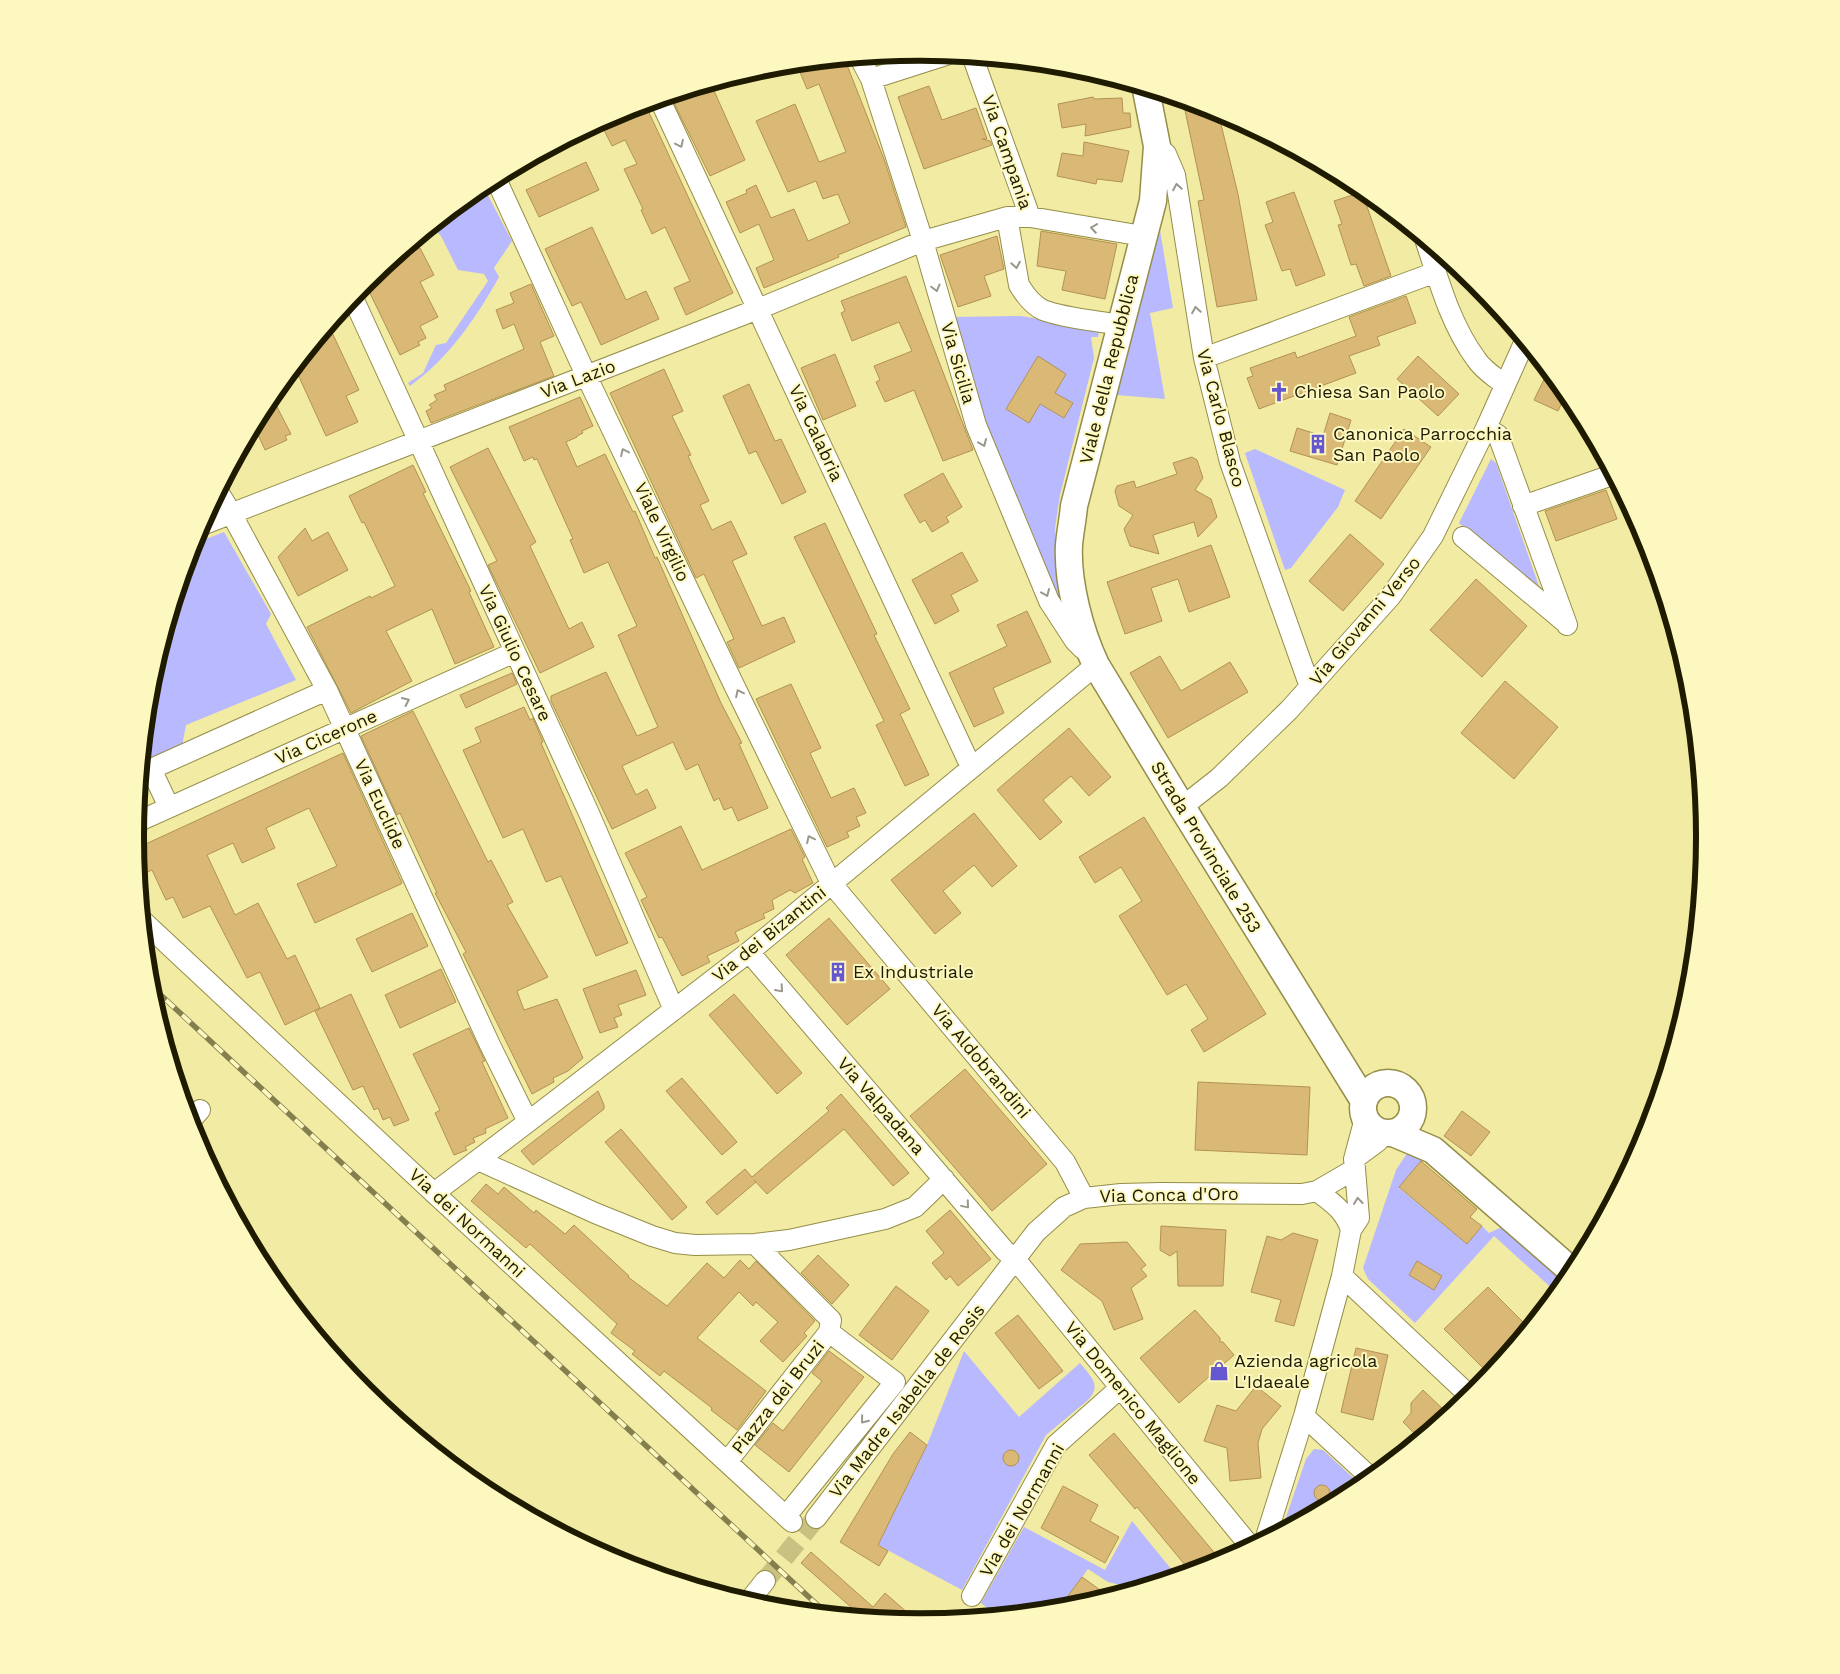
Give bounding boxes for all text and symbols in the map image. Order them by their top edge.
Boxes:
street label: Via Campania [978,92,1037,212]
one-way arrow [674,139,685,148]
one-way arrow [1172,183,1182,192]
one-way arrow [1090,223,1099,233]
one-way arrow [1010,260,1020,269]
street label: Viale della Repubblica [1075,272,1142,466]
one-way arrow [930,283,941,292]
one-way arrow [1192,306,1202,315]
street label: Via Sicilia [937,320,980,406]
street label: Via Carlo Blasco [1193,346,1250,489]
street label: Via Lazio [537,355,618,402]
street label: Via Calabria [785,381,848,484]
church icon: Chiesa San Paolo [1268,381,1290,403]
place label: Chiesa San Paolo [1294,381,1445,402]
place label: Canonica Parrocchia San Paolo [1333,423,1512,465]
building icon: Canonica Parrocchia San Paolo [1307,433,1329,455]
one-way arrow [977,438,988,447]
one-way arrow [619,448,630,457]
street label: Viale Virgilio [630,479,695,585]
street label: Via Giovanni Verso [1305,552,1425,689]
street label: Via Giulio Cesare [475,581,556,724]
one-way arrow [1039,588,1050,597]
one-way arrow [734,689,745,698]
one-way arrow [401,697,410,708]
street label: Via Cicerone [272,705,380,768]
street label: Via Euclide [350,756,410,852]
street label: Strada Provinciale 253 [1147,757,1266,936]
one-way arrow [806,835,816,844]
street label: Via dei Bizantini [707,881,830,986]
building icon: Ex Industriale [827,961,849,983]
place label: Ex Industriale [853,961,974,982]
one-way arrow [774,983,783,992]
street label: Via Aldobrandini [927,999,1035,1122]
street label: Via Valpadana [833,1053,929,1159]
street label: Via dei Normanni [405,1164,530,1282]
street label: Via Conca d'Oro [1099,1183,1239,1206]
one-way arrow [1353,1197,1364,1205]
one-way arrow [960,1199,969,1208]
street label: Via Madre Isabella de Rosis [824,1300,989,1502]
street label: Via Domenico Maglione [1061,1317,1206,1489]
street label: Piazza dei Bruzi [727,1336,828,1458]
place label: Azienda agricola L'Idaeale [1234,1350,1377,1392]
shop icon: Azienda agricola L'Idaeale [1208,1360,1230,1382]
one-way arrow [862,1414,870,1423]
street label: Via dei Normanni [975,1439,1068,1580]

